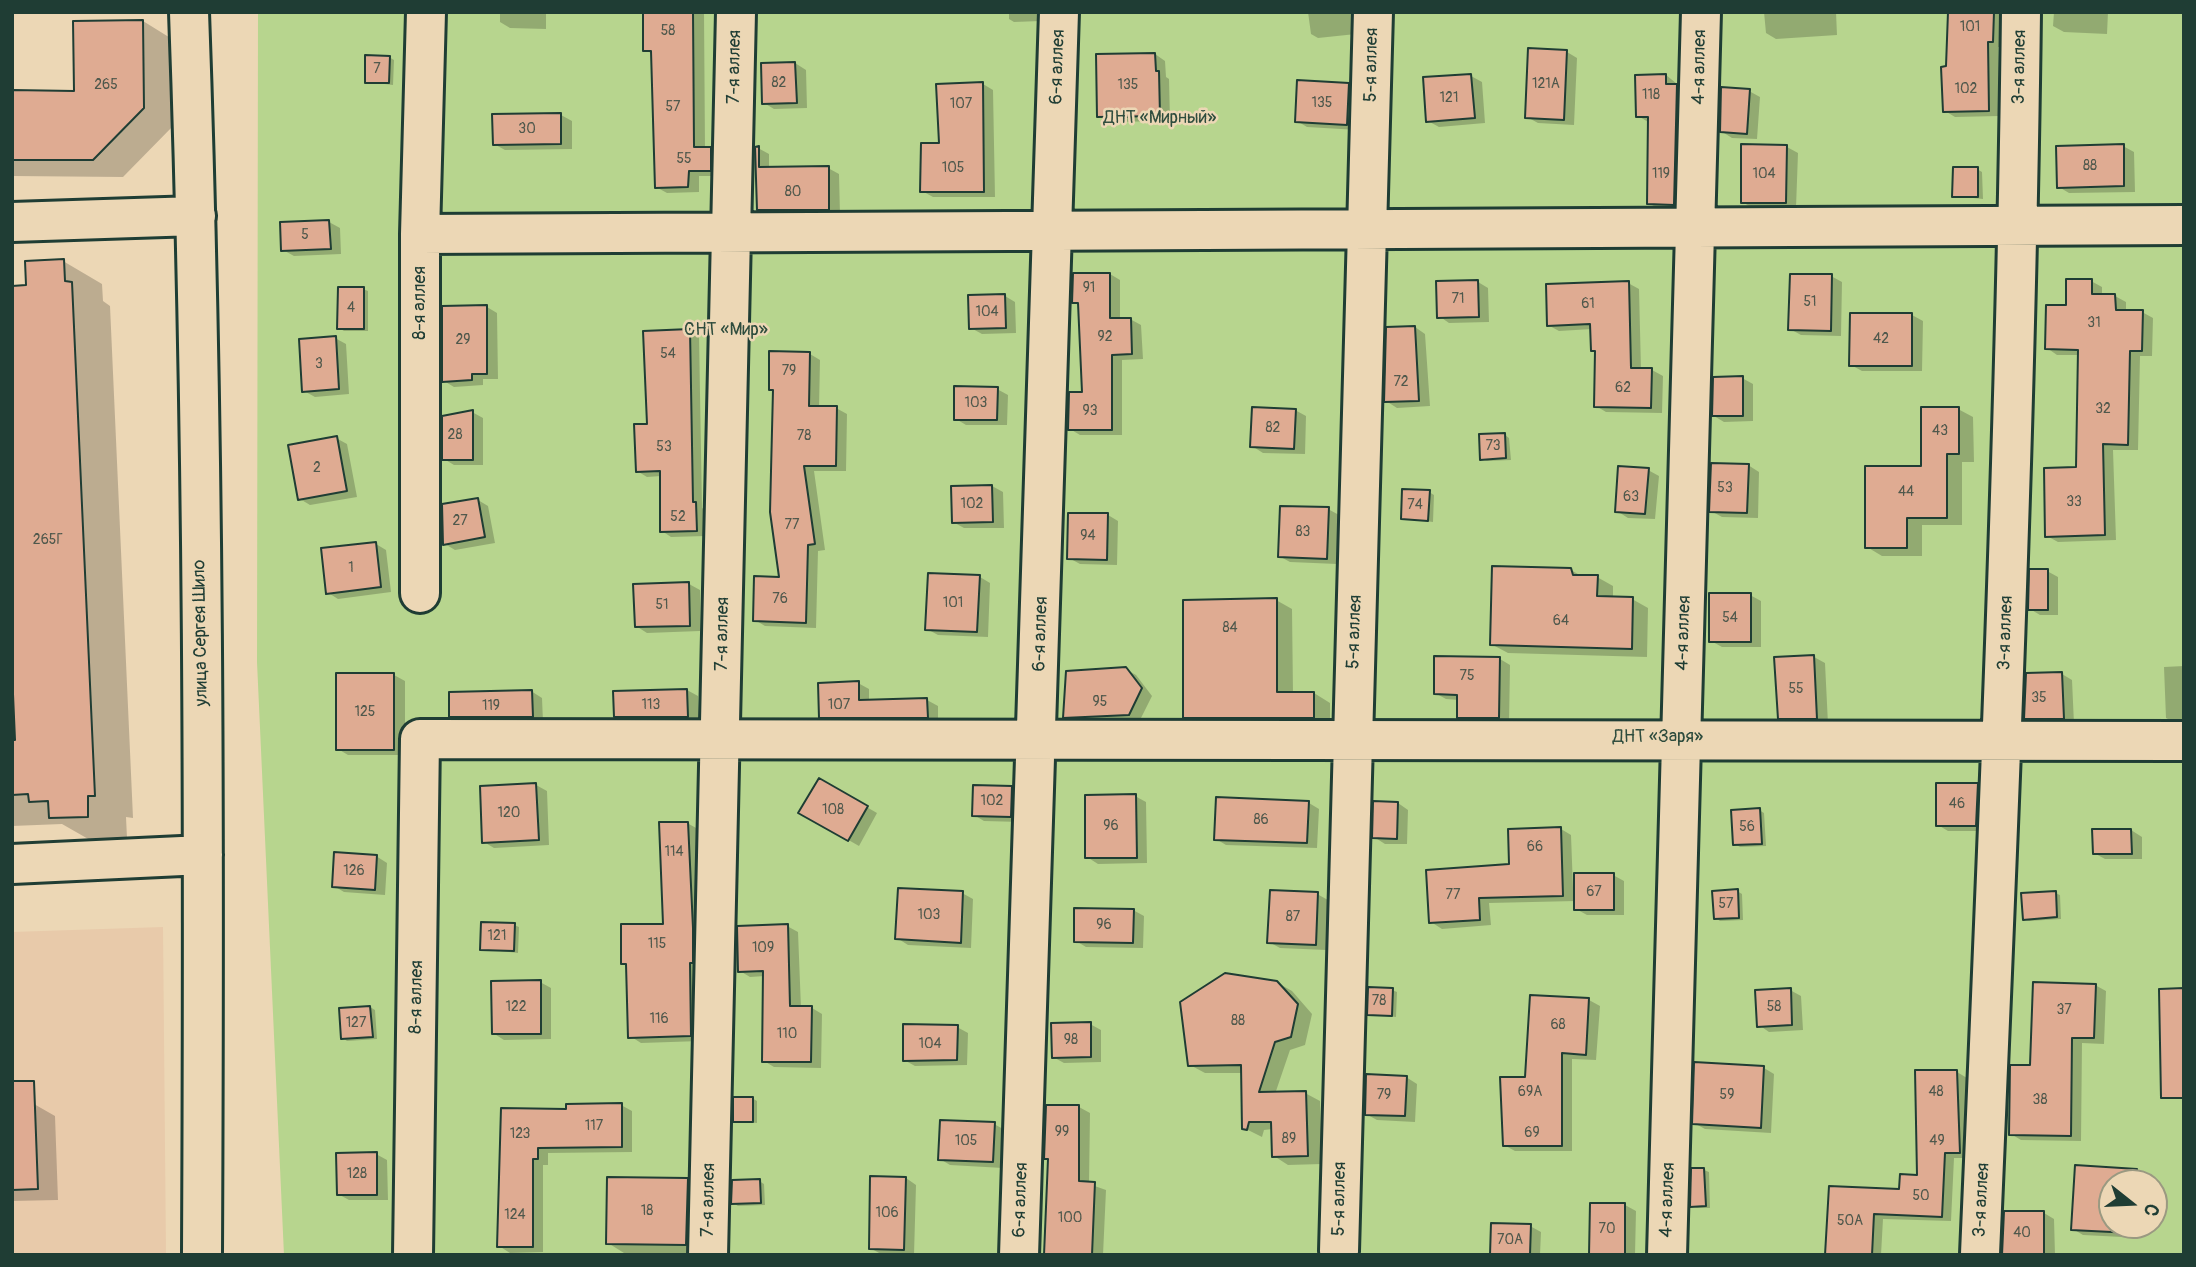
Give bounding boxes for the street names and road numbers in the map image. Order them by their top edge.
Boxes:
street label: 5-я аллея [1361,28,1383,102]
street label: 6-я аллея [1046,29,1070,105]
street label: 4-я аллея [1689,29,1711,105]
street label: 3-я аллея [2009,29,2031,105]
street label: 7-я аллея [724,30,746,104]
street label: 8-я аллея [409,266,431,340]
street label: улица Сергея Шило [189,560,213,706]
street label: 5-я аллея [1343,594,1367,670]
street label: 4-я аллея [1672,595,1696,671]
street label: 3-я аллея [1994,595,2018,671]
street label: 6-я аллея [1029,596,1053,672]
street label: 7-я аллея [712,597,734,671]
street label: 8-я аллея [406,960,428,1034]
street label: 6-я аллея [1009,1162,1033,1238]
street label: 5-я аллея [1329,1162,1351,1236]
street label: 4-я аллея [1656,1162,1680,1238]
street label: 3-я аллея [1969,1162,1995,1238]
street label: 7-я аллея [698,1163,720,1237]

